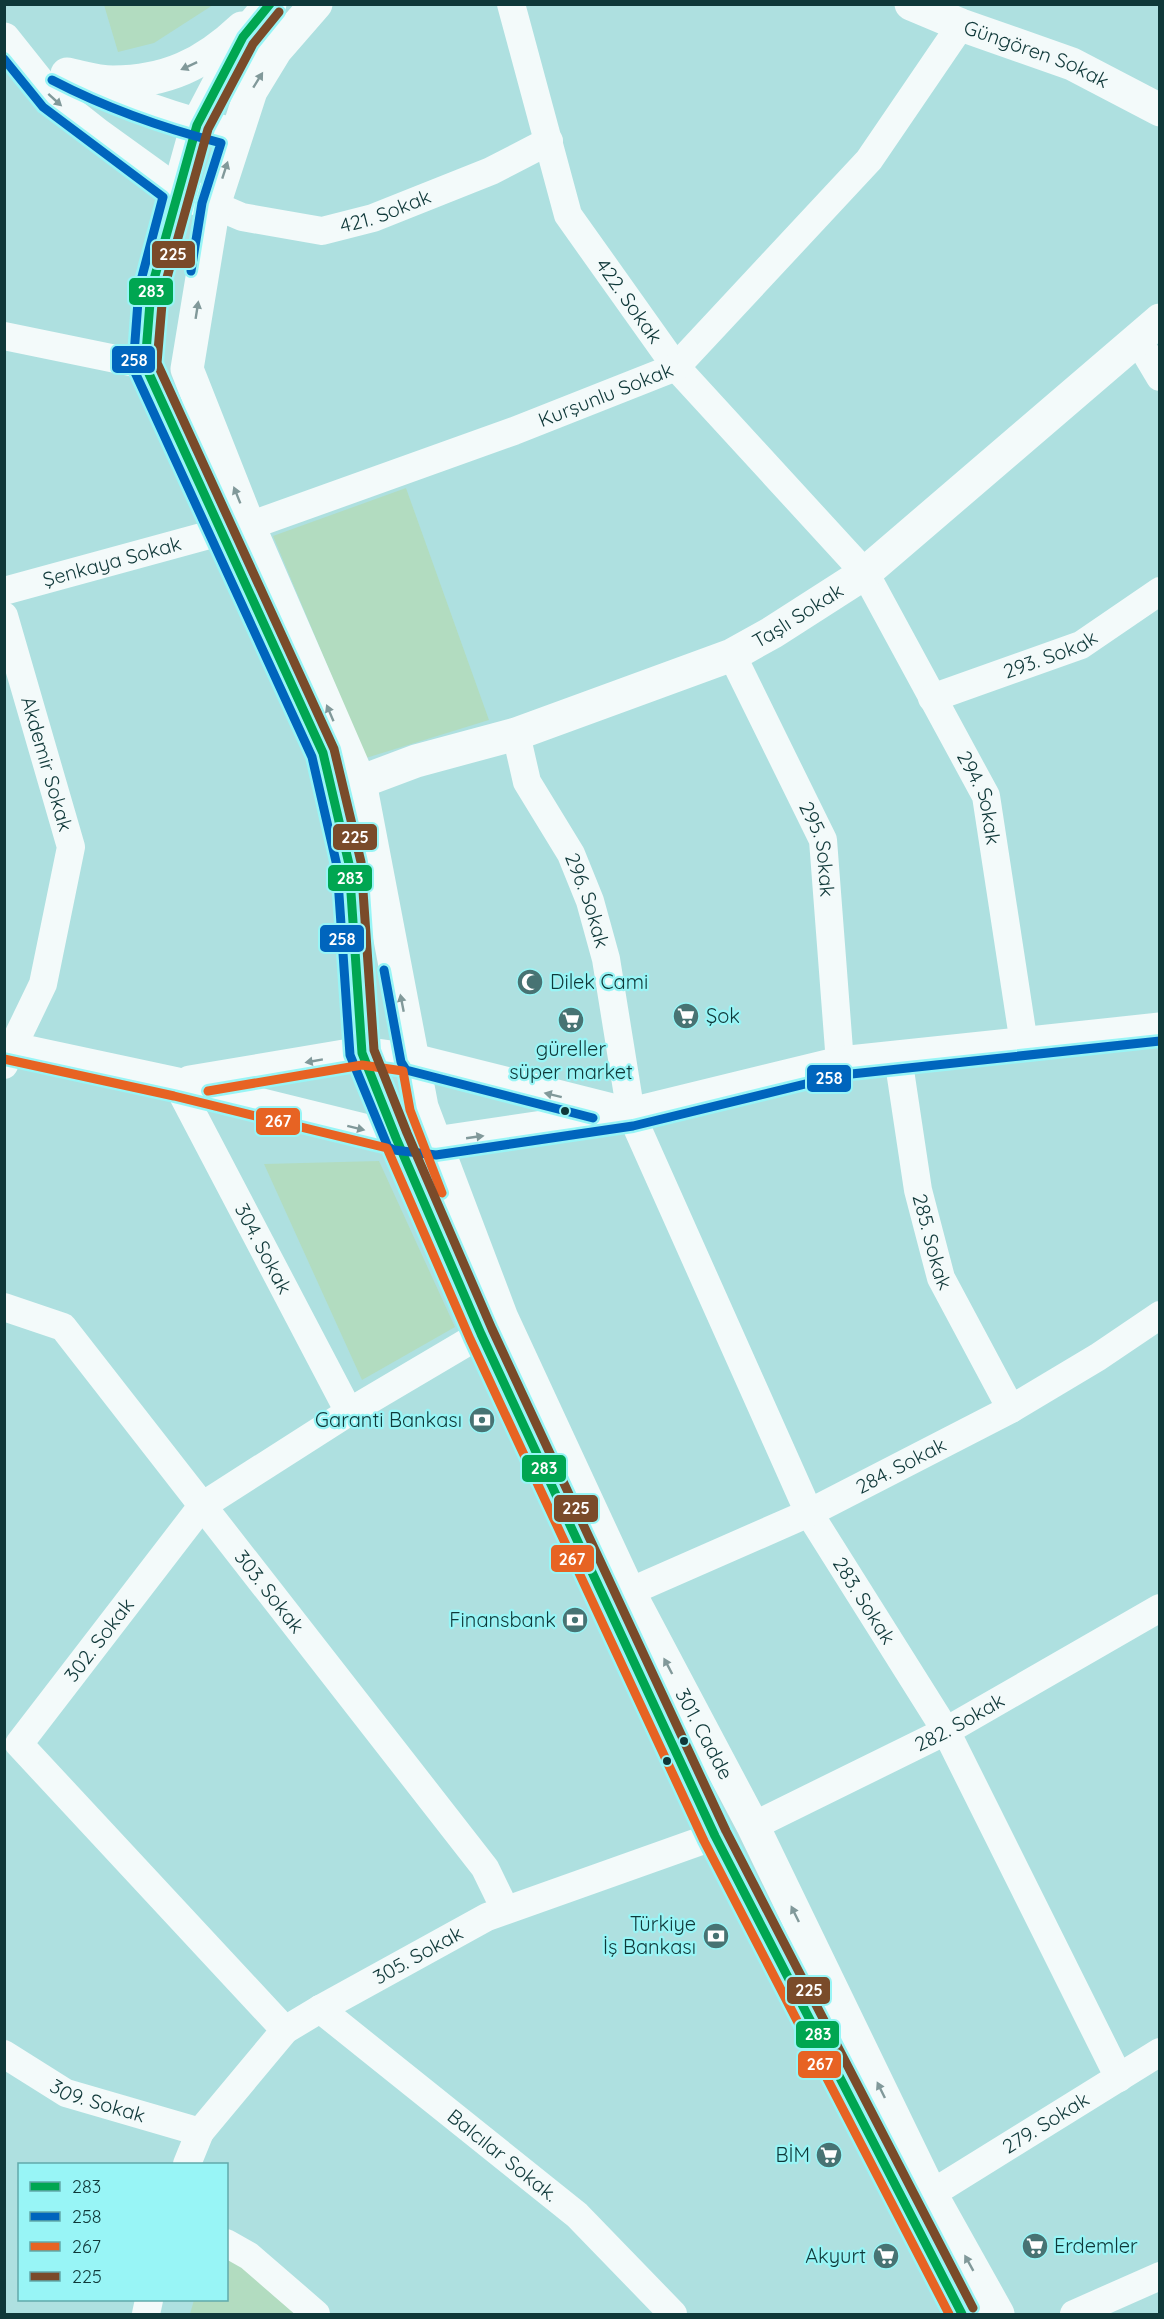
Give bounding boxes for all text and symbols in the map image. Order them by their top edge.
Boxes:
street label: Güngören Sokak [961,14,1114,93]
one-way arrow [180,61,198,71]
one-way arrow [252,72,263,88]
one-way arrow [47,93,62,106]
one-way arrow [220,161,230,179]
street label: 421. Sokak [337,183,434,238]
line badge: 225 [151,240,196,269]
text: 225 [159,244,187,264]
street label: 422. Sokak [591,253,668,348]
line badge: 283 [128,277,174,306]
text: 283 [138,281,164,301]
one-way arrow [193,301,202,320]
line badge: 258 [111,345,156,374]
text: 258 [120,350,148,370]
street label: Kurşunlu Sokak [534,356,676,432]
one-way arrow [232,486,241,504]
street label: Şenkaya Sokak [40,530,184,592]
street label: Taşlı Sokak [748,577,848,653]
street label: 293. Sokak [1000,625,1102,684]
street label: Akdemir Sokak [16,693,79,834]
one-way arrow [325,704,335,722]
street label: 294. Sokak [952,746,1006,846]
street label: 295. Sokak [794,797,840,898]
line badge: 225 [332,823,378,851]
text: 225 [341,827,369,847]
street label: 296. Sokak [560,849,615,951]
line badge: 283 [327,864,373,892]
text: 283 [337,868,363,888]
line badge: 258 [319,924,365,953]
text: 258 [328,929,356,949]
mosque icon: Dilek Cami [515,967,545,997]
place label: Dilek Cami [550,969,648,994]
one-way arrow [397,993,406,1012]
supermarket icon: Şok [671,1001,701,1031]
place label: Şok [706,1003,740,1028]
supermarket icon: güreller süper market [556,1005,586,1035]
place label: güreller süper market [509,1036,633,1084]
one-way arrow [304,1057,323,1066]
line badge: 258 [806,1064,852,1093]
text: 258 [815,1068,843,1088]
one-way arrow [544,1090,563,1100]
unlabelled marker [559,1105,571,1117]
line badge: 267 [255,1107,301,1136]
text: 267 [265,1111,292,1131]
one-way arrow [347,1124,365,1134]
one-way arrow [465,1132,484,1141]
street label: 285. Sokak [908,1191,958,1294]
street label: 304. Sokak [230,1199,298,1298]
bank icon: Garanti Bankası [467,1405,497,1435]
place label: Garanti Bankası [315,1407,462,1432]
street label: 284. Sokak [851,1432,950,1499]
line badge: 283 [521,1454,567,1483]
text: 283 [531,1458,557,1478]
line badge: 225 [553,1494,599,1523]
text: 225 [562,1498,590,1518]
line badge: 267 [550,1544,595,1573]
street label: 303. Sokak [230,1545,310,1638]
text: 267 [559,1549,586,1569]
street label: 283. Sokak [828,1552,901,1649]
street label: 302. Sokak [59,1593,139,1687]
bank icon: Finansbank [560,1605,590,1635]
place label: Finansbank [449,1607,556,1632]
one-way arrow [663,1657,673,1674]
street label: 301. Cadde [670,1684,739,1784]
street label: 282. Sokak [910,1687,1009,1757]
unlabelled marker [678,1735,690,1747]
unlabelled marker [661,1755,673,1767]
one-way arrow [791,1906,800,1923]
place label: Türkiye İş Bankası [603,1911,696,1959]
street label: 305. Sokak [368,1920,467,1989]
bank icon: Türkiye İş Bankası [701,1921,731,1951]
line badge: 225 [786,1976,831,2005]
text: 225 [795,1980,823,2000]
line badge: 283 [795,2020,840,2049]
text: 283 [805,2024,831,2044]
line badge: 267 [797,2050,842,2079]
text: 267 [807,2054,834,2074]
street label: 309. Sokak [46,2073,148,2127]
one-way arrow [876,2081,885,2098]
street label: 279. Sokak [998,2086,1093,2159]
street label: Balcılar Sokak. [443,2103,563,2207]
supermarket icon: BİM [814,2140,844,2170]
place label: BİM [775,2142,810,2167]
legend [18,2163,228,2301]
text: 283 [72,2175,101,2198]
text: 258 [72,2205,102,2228]
supermarket icon: Erdemler [1020,2231,1050,2261]
place label: Erdemler [1054,2233,1138,2258]
text: 267 [72,2235,101,2258]
supermarket icon: Akyurt [871,2241,901,2271]
place label: Akyurt [805,2243,866,2268]
one-way arrow [964,2254,974,2271]
text: 225 [72,2265,102,2288]

